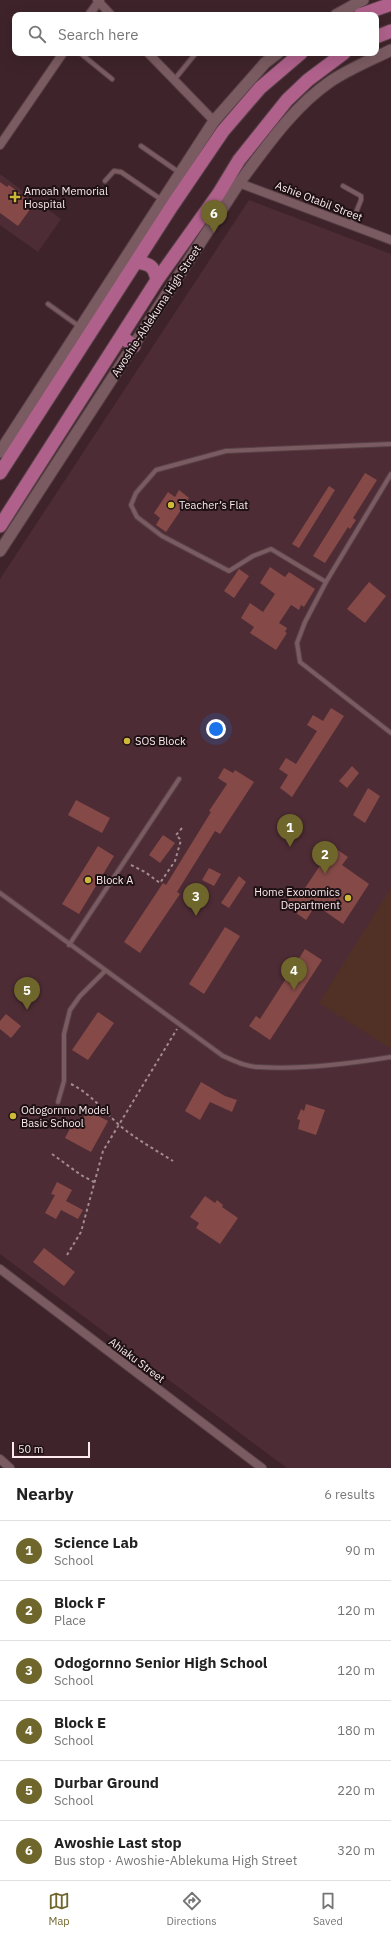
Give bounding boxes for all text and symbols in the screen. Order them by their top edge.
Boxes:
search box [12,12,379,56]
icon: search [26,23,48,45]
text: Search here [58,25,138,44]
street label: Ashie Otabil Street [273,178,365,224]
place label: Amoah Memorial Hospital [24,184,108,211]
marker: Amoah Memorial Hospital [9,191,21,203]
pin: 6 [201,200,227,233]
street label: Awoshie-Ablekuma High Street [108,243,204,379]
place label: Teacher’s Flat [179,498,248,512]
marker: Teacher’s Flat [166,500,176,510]
your location [206,719,226,739]
place label: SOS Block [135,734,186,748]
marker: SOS Block [122,736,132,746]
pin: 1 [277,814,303,847]
pin: 2 [312,841,338,874]
place label: Block A [96,873,133,887]
marker: Block A [83,875,93,885]
pin: 3 [183,883,209,916]
place label: Home Exonomics Department [254,885,340,912]
marker: Home Exonomics Department [343,893,353,903]
pin: 4 [281,957,307,990]
pin: 5 [14,977,40,1010]
place label: Odogornno Model Basic School [21,1103,109,1130]
marker: Odogornno Model Basic School [8,1111,18,1121]
street label: Ahiaku Street [106,1334,168,1386]
scale bar [12,1440,90,1459]
text: 50 m [18,1442,43,1456]
text: Nearby [16,1483,74,1505]
text: 6 results [324,1486,375,1503]
text: Science Lab [54,1533,138,1552]
text: 1 [25,1542,33,1559]
text: 90 m [345,1542,375,1559]
text: School [54,1552,94,1569]
text: Block F [54,1593,106,1612]
text: 2 [25,1602,33,1619]
text: 120 m [337,1602,375,1619]
text: Place [54,1612,86,1629]
text: Odogornno Senior High School [54,1653,267,1672]
text: 3 [25,1662,33,1679]
text: 120 m [337,1662,375,1679]
text: School [54,1672,94,1689]
text: Block E [54,1713,106,1732]
text: 4 [25,1722,33,1739]
text: 180 m [337,1722,375,1739]
text: School [54,1732,94,1749]
text: Durbar Ground [54,1773,159,1792]
text: 5 [25,1782,33,1799]
text: 220 m [337,1782,375,1799]
text: School [54,1792,94,1809]
text: Awoshie Last stop [54,1833,182,1852]
text: 6 [25,1842,33,1859]
text: 320 m [337,1842,375,1859]
text: Bus stop · Awoshie-Ablekuma High Street [54,1852,297,1869]
tab: Map [48,1890,70,1928]
tab: Directions [166,1890,217,1928]
tab: Saved [313,1890,343,1928]

